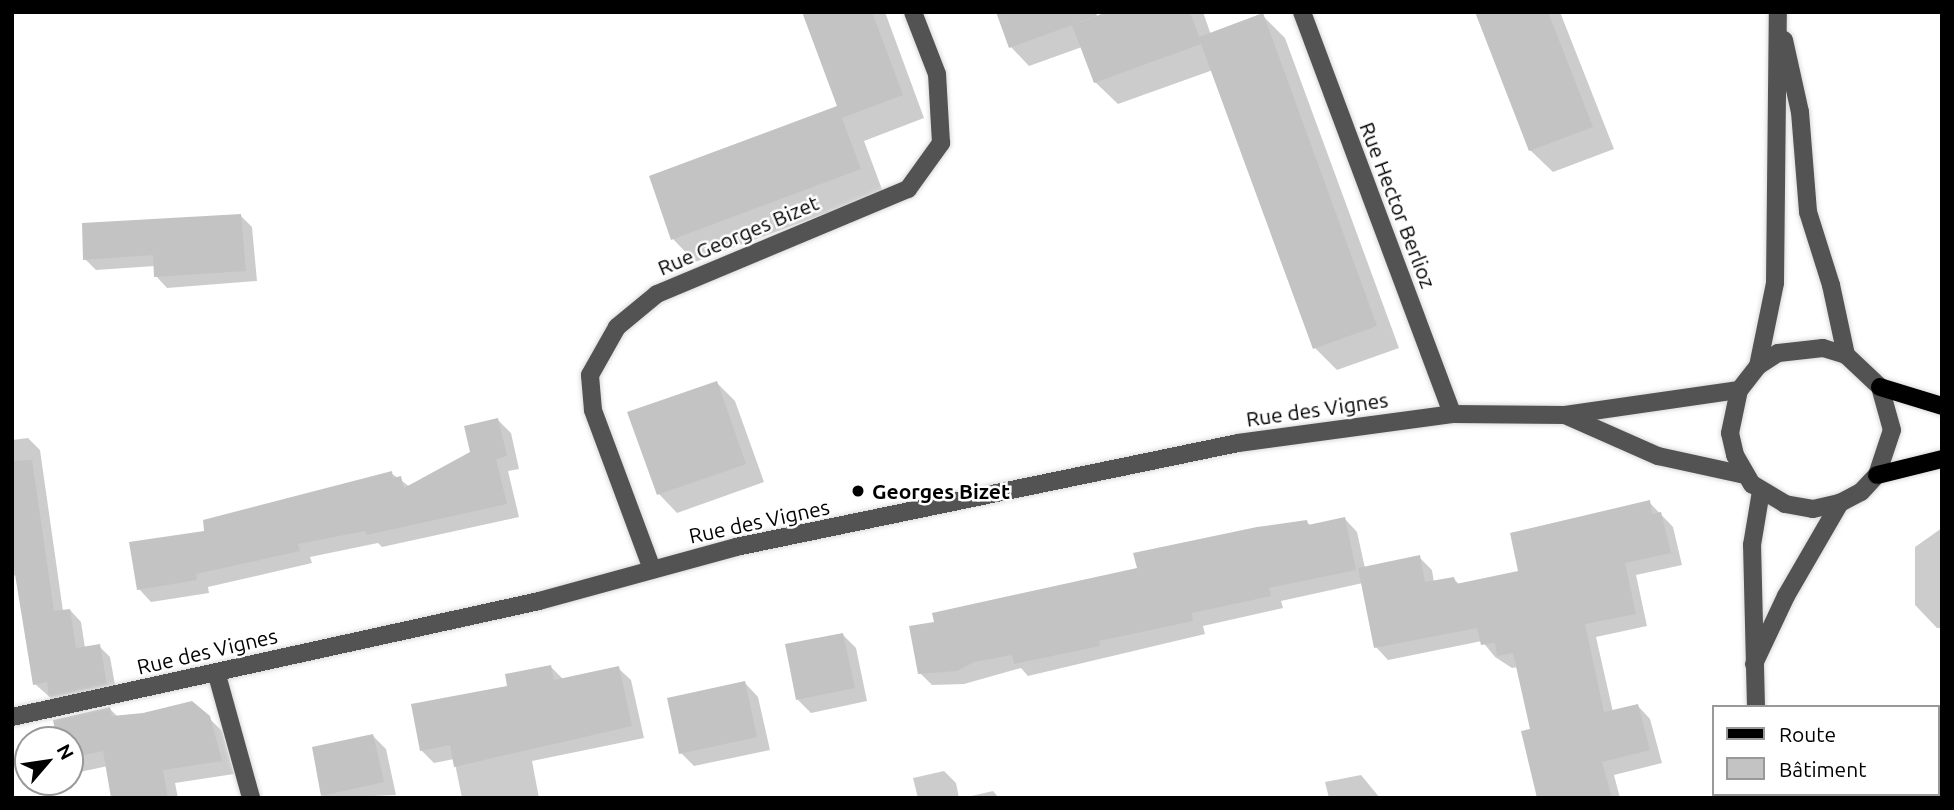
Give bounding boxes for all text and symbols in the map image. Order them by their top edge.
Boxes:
street label: Rue Hector Berlioz [1355,118,1441,292]
street label: Rue Georges Bizet [654,190,822,280]
street label: Rue des Vignes [1244,387,1390,431]
place label: Georges Bizet [872,478,1010,504]
marker: Georges Bizet [850,483,866,499]
street label: Rue des Vignes [686,494,832,548]
street label: Rue des Vignes [134,623,280,679]
legend [1713,705,1940,796]
text: Route [1779,722,1836,746]
north arrow [14,726,84,796]
text: N [53,740,79,763]
text: Bâtiment [1779,757,1866,781]

